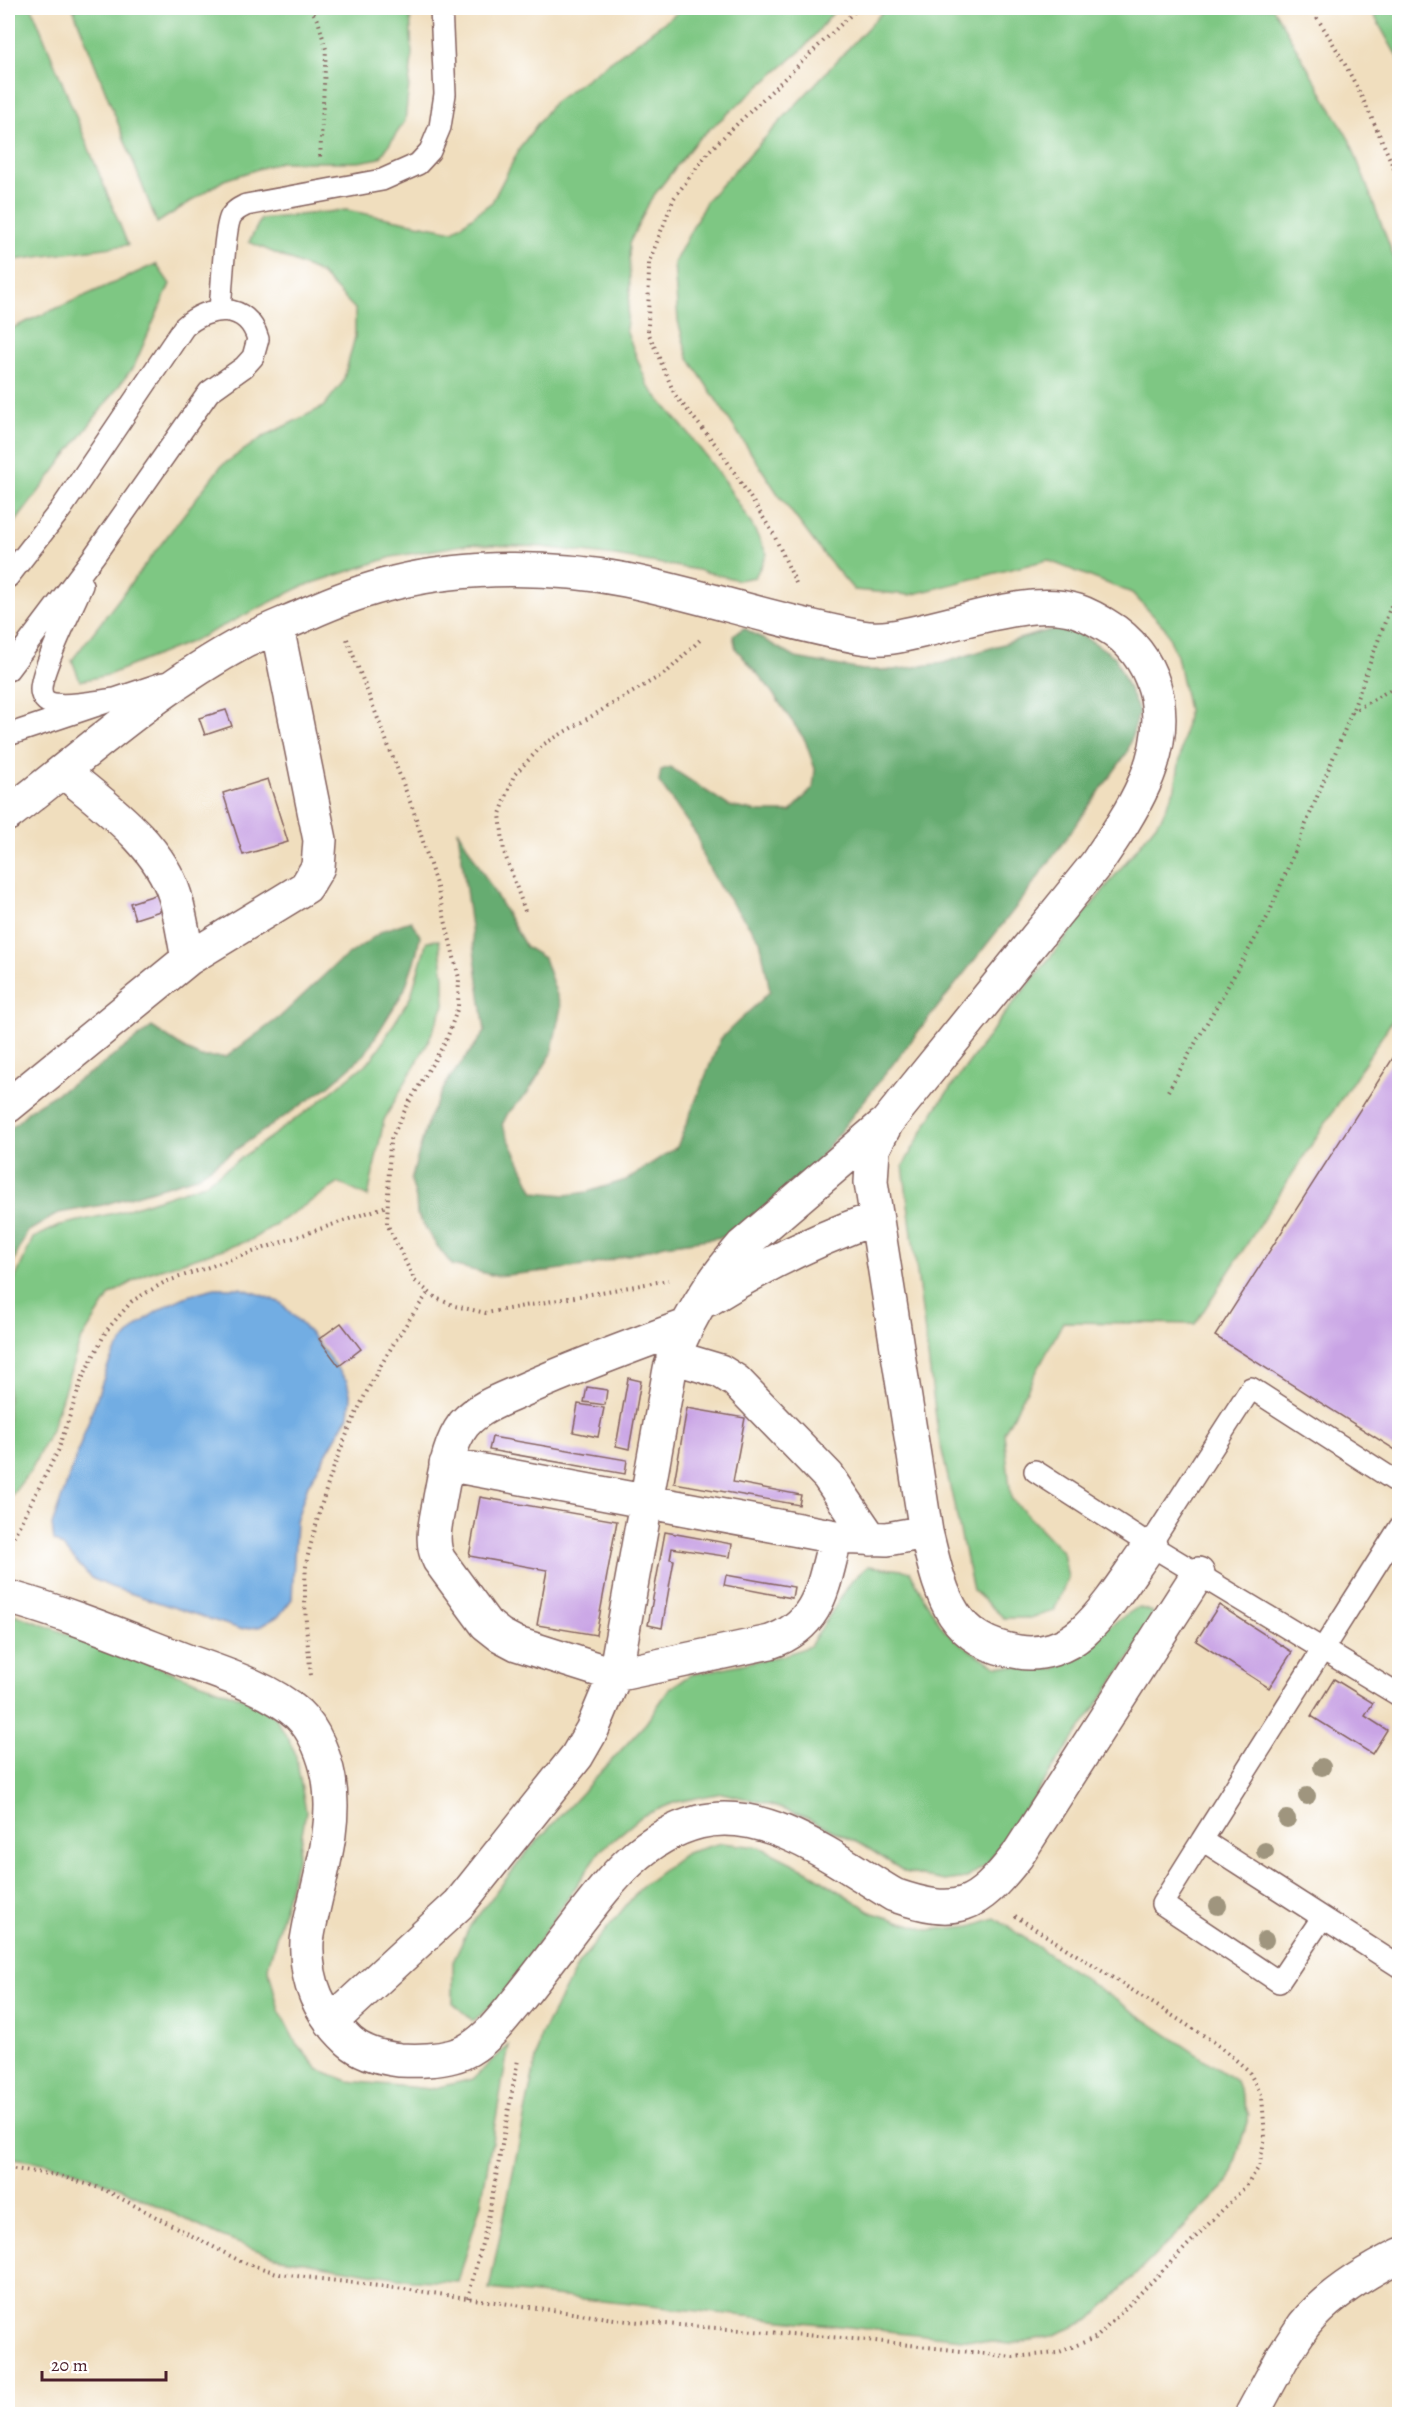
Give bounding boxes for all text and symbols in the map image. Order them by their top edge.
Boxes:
scale bar [42,2344,166,2382]
text: 20 m [51,2353,88,2377]

